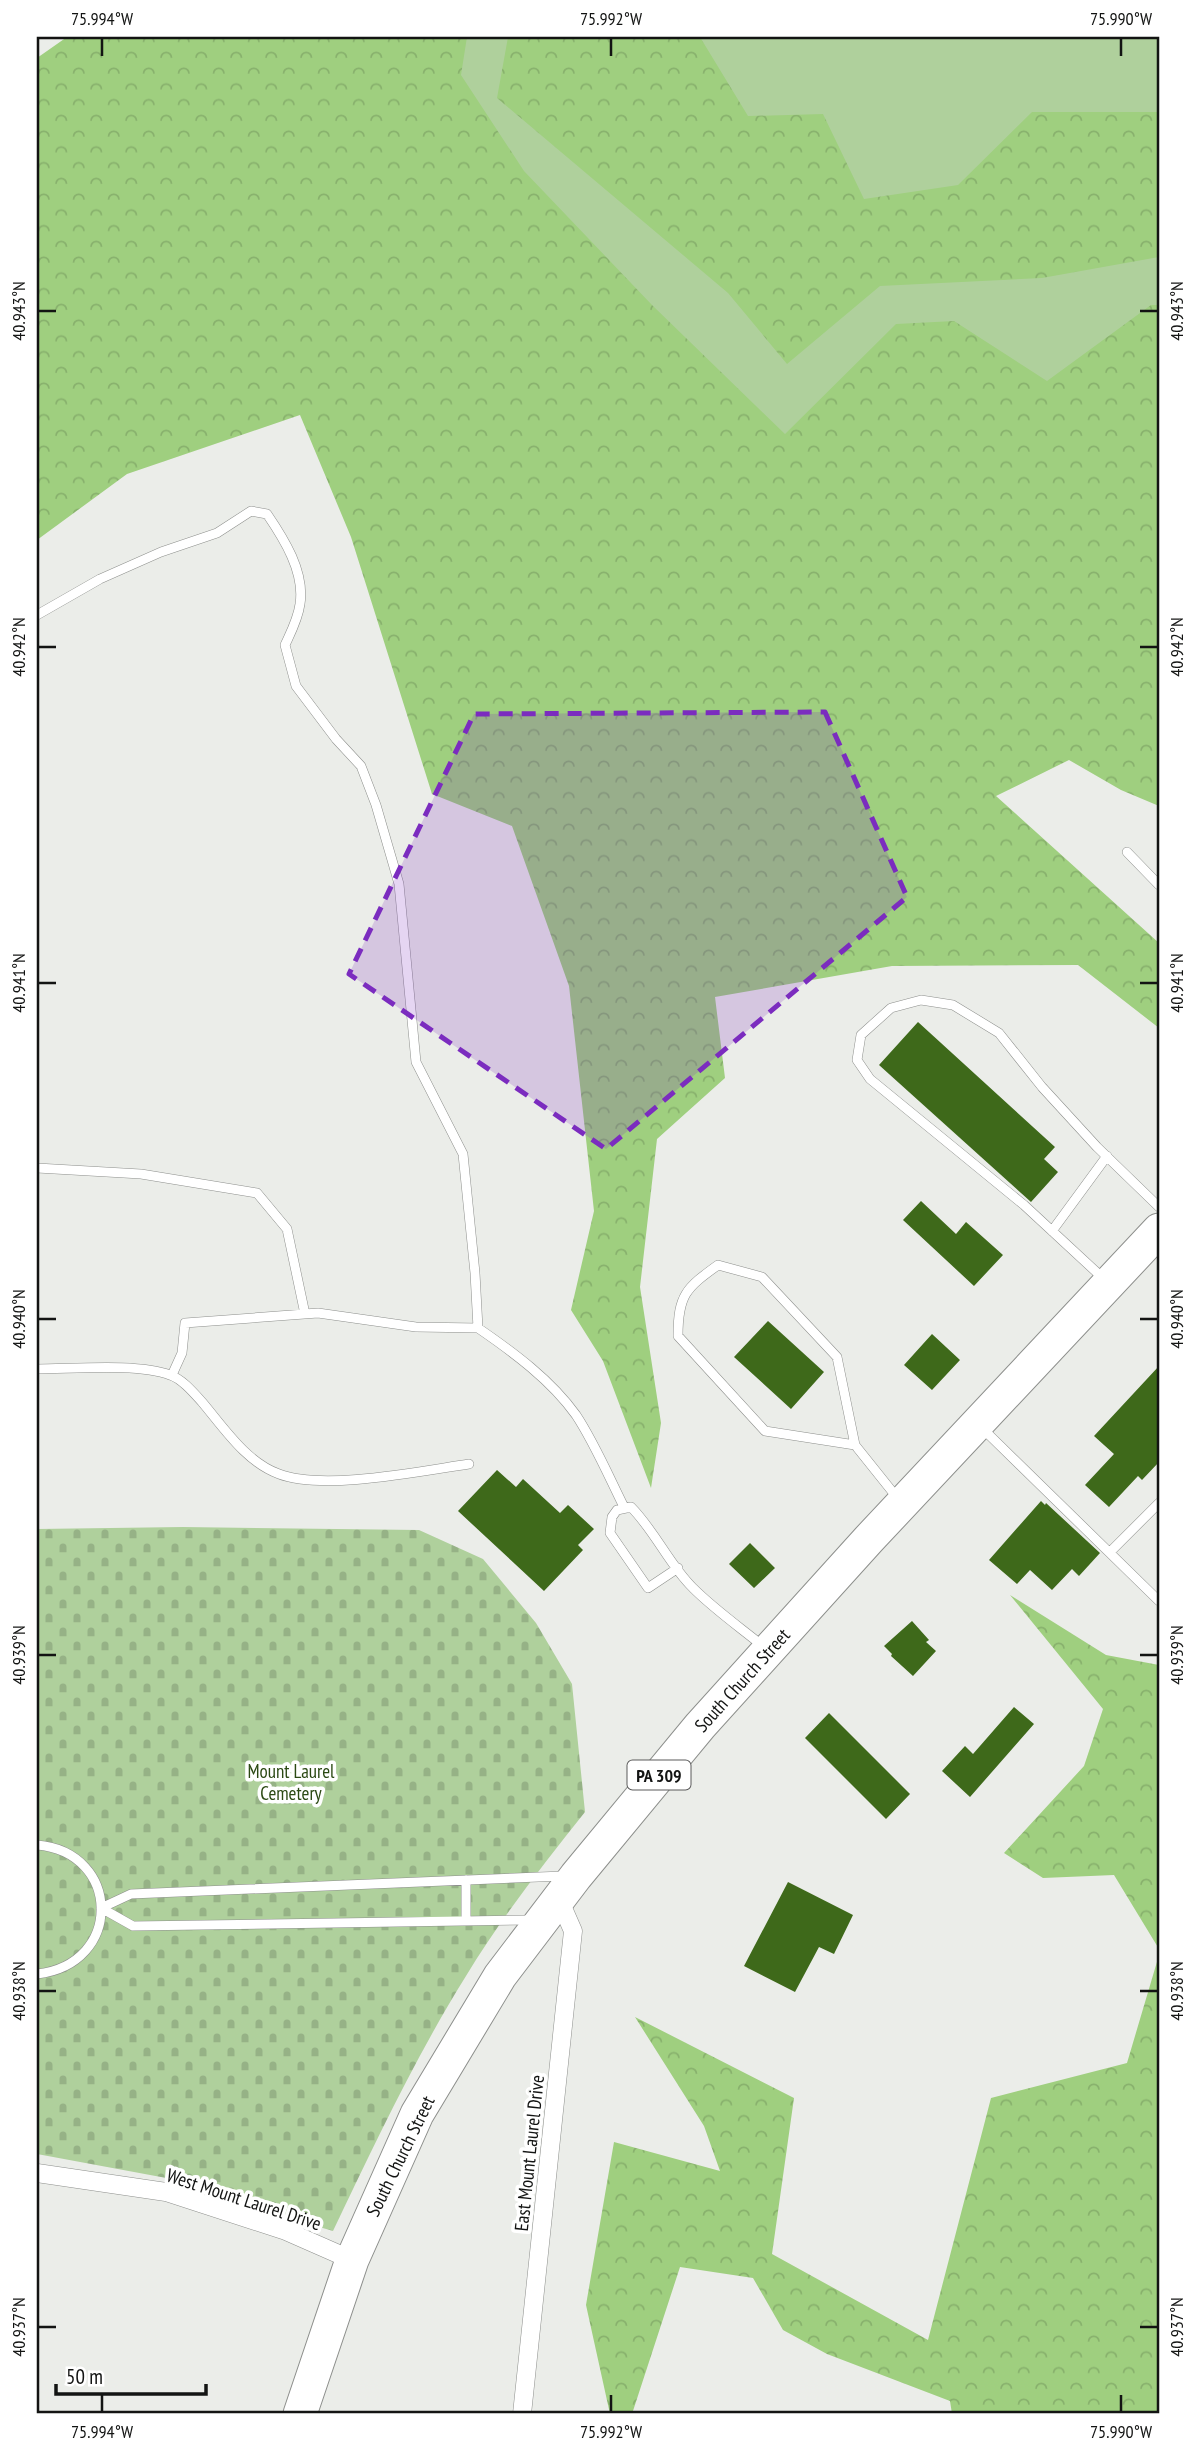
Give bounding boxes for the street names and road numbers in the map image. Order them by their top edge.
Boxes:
street label: South Church Street [689,1623,795,1737]
road number: PA 309 [628,1760,690,1790]
street label: East Mount Laurel Drive [509,2073,549,2232]
street label: South Church Street [360,2091,440,2220]
street label: West Mount Laurel Drive [164,2163,325,2235]

